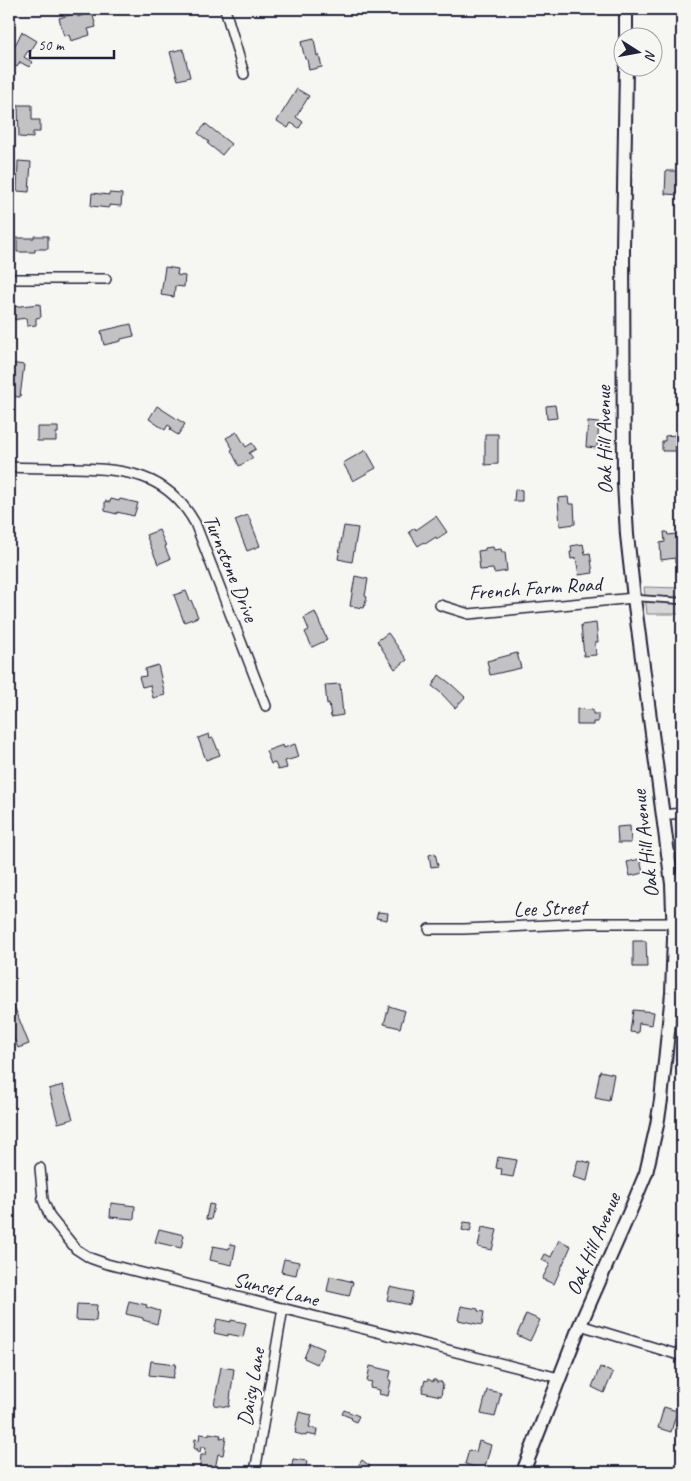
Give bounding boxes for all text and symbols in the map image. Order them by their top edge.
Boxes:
scale bar [30,28,114,60]
north arrow [614,28,664,78]
text: 50 m [38,36,65,55]
text: N [641,49,659,63]
street label: Oak Hill Avenue [590,384,618,494]
street label: Turnstone Drive [198,511,265,626]
street label: French Farm Road [468,570,606,606]
street label: Oak Hill Avenue [625,787,665,899]
street label: Lee Street [513,894,590,922]
street label: Oak Hill Avenue [560,1188,627,1299]
street label: Sunset Lane [231,1266,323,1313]
street label: Daisy Lane [231,1344,271,1428]

